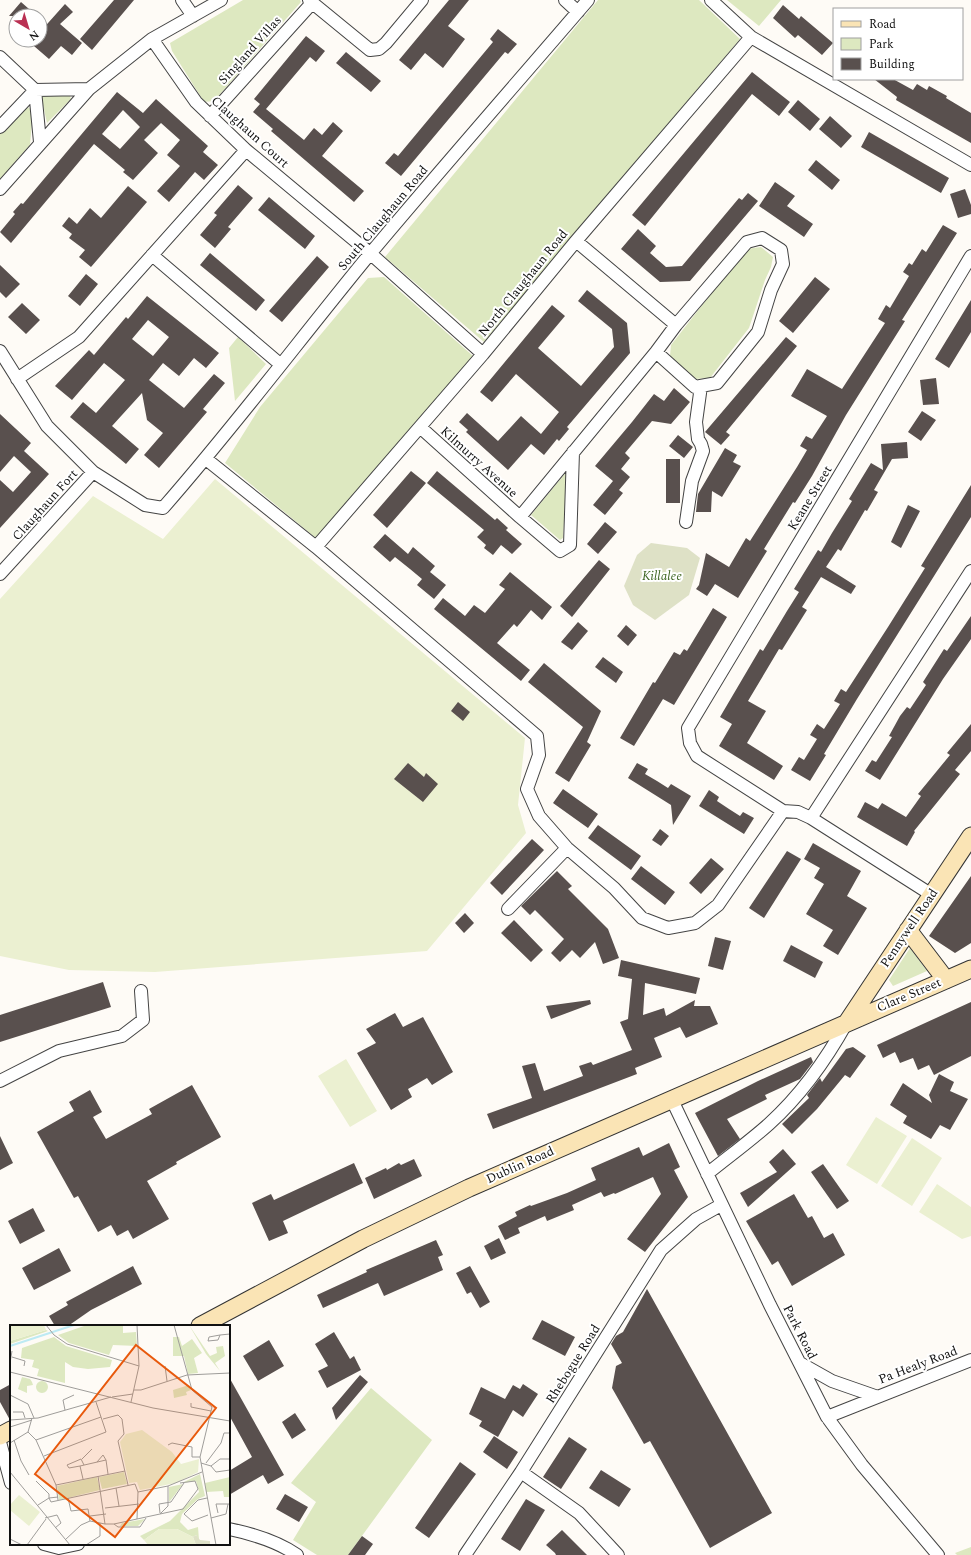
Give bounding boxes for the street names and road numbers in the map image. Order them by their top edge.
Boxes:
street label: Singland Villas [213,11,287,89]
street label: Claughaun Court [206,91,294,173]
street label: South Claughaun Road [333,161,433,275]
street label: North Claughaun Road [473,225,573,341]
street label: Kilmurry Avenue [436,422,522,502]
street label: Keane Street [783,461,838,534]
street label: Claughaun Fort [7,464,83,545]
street label: Pennywell Road [875,884,943,972]
street label: Clare Street [874,972,945,1018]
street label: Dublin Road [483,1141,557,1189]
street label: Park Road [778,1301,822,1363]
street label: Rhebogue Road [541,1321,605,1407]
street label: Pa Healy Road [875,1341,961,1389]

